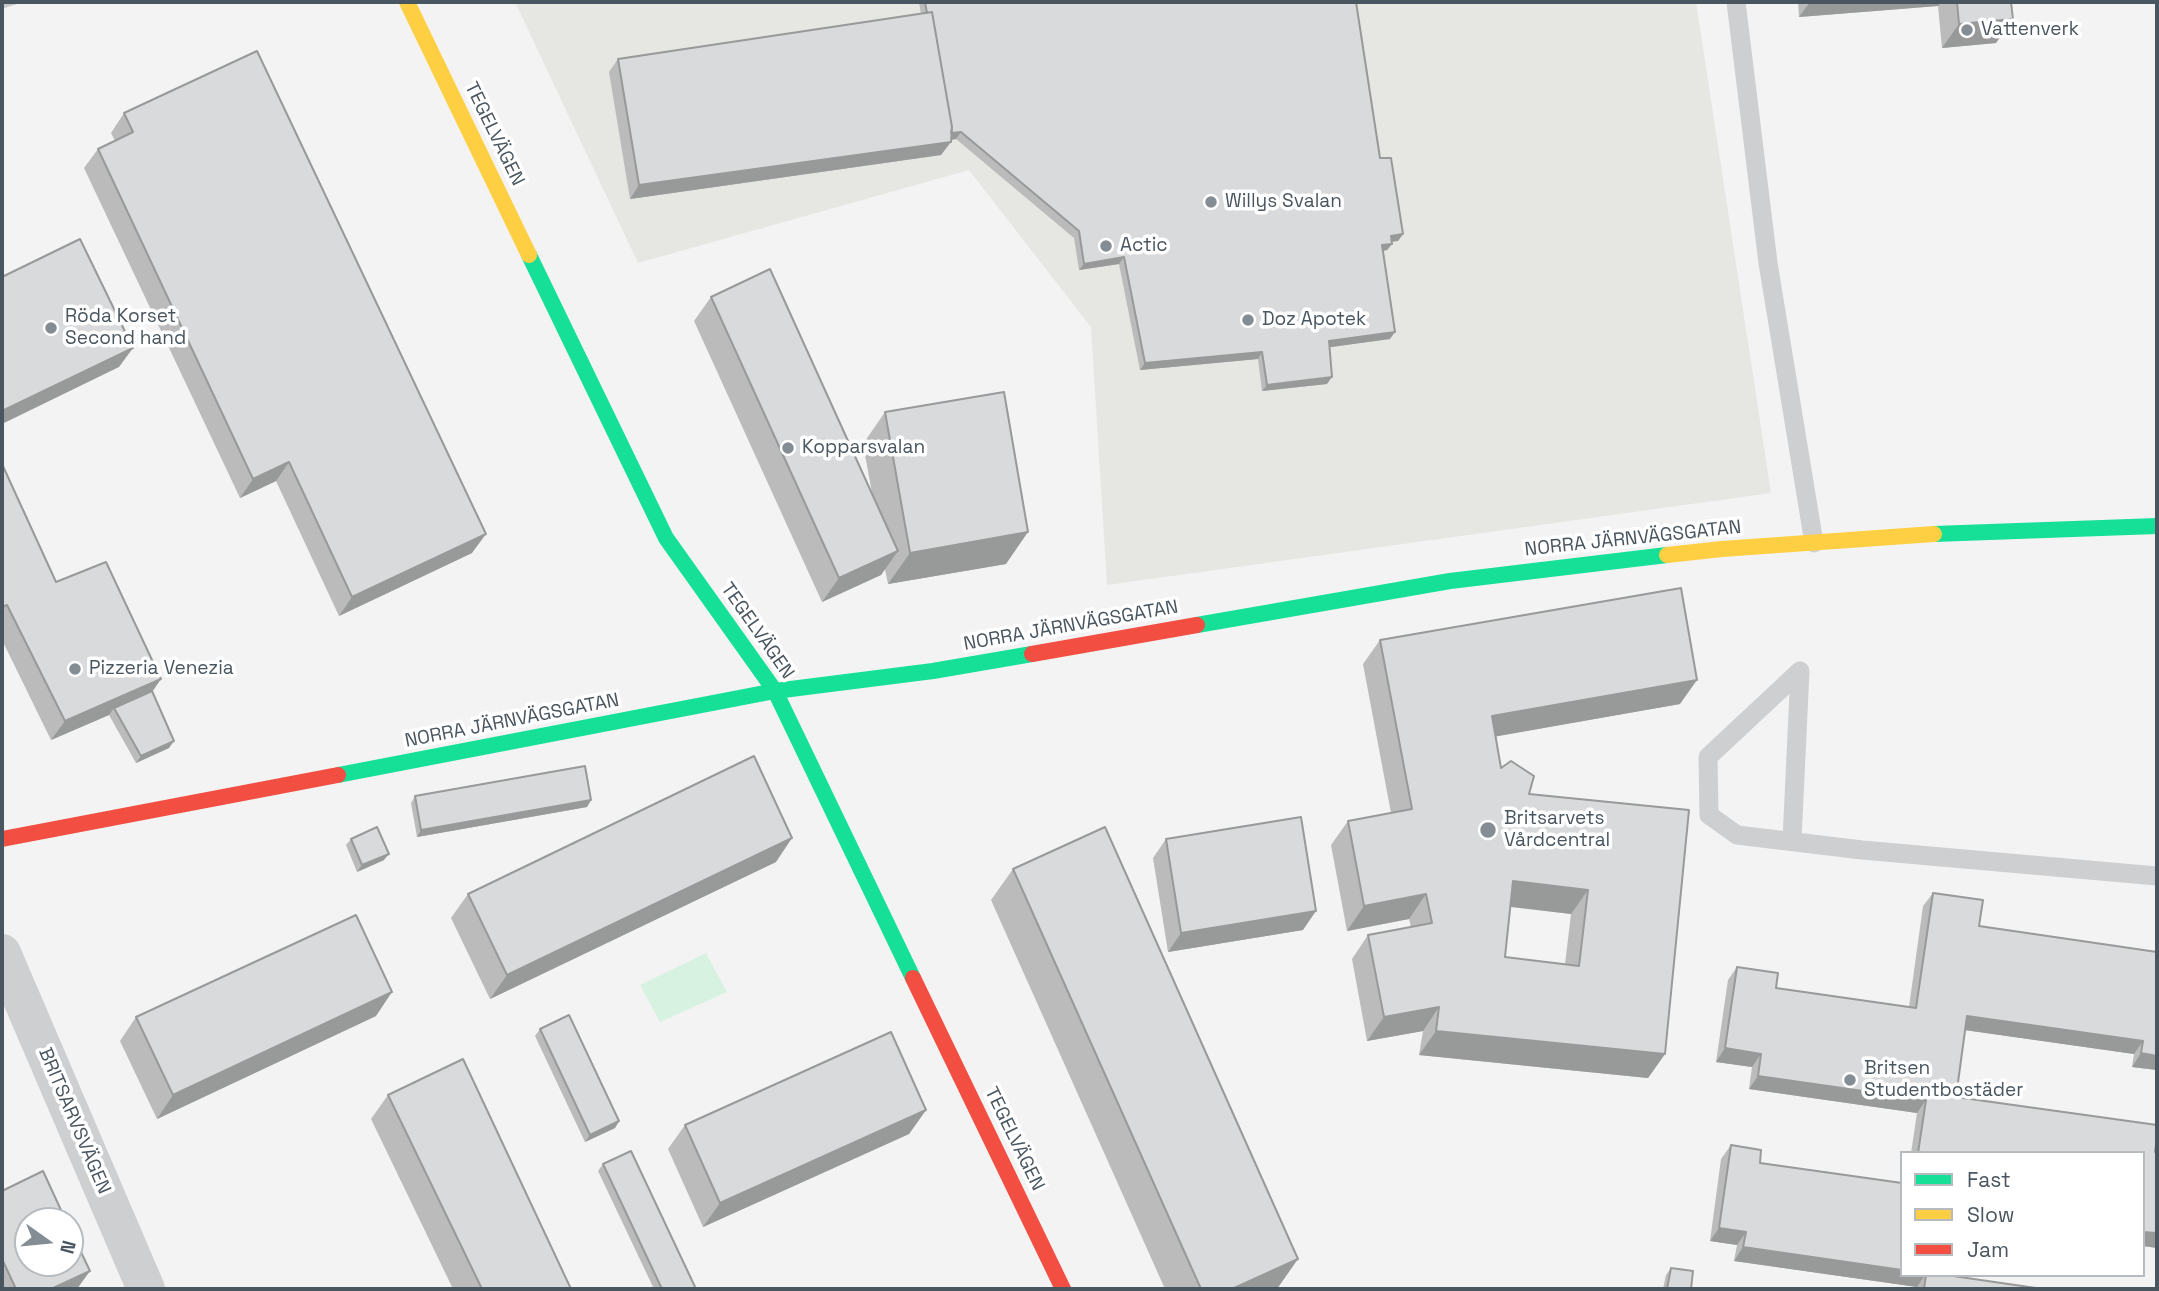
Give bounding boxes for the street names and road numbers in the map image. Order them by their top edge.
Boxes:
street label: TEGELVÄGEN [459,78,529,190]
street label: NORRA JÄRNVÄGSGATAN [1524,516,1742,562]
street label: TEGELVÄGEN [715,578,799,684]
street label: NORRA JÄRNVÄGSGATAN [962,596,1180,656]
street label: NORRA JÄRNVÄGSGATAN [403,689,621,753]
street label: BRITSARVSVÄGEN [33,1044,115,1198]
street label: TEGELVÄGEN [979,1083,1049,1195]

